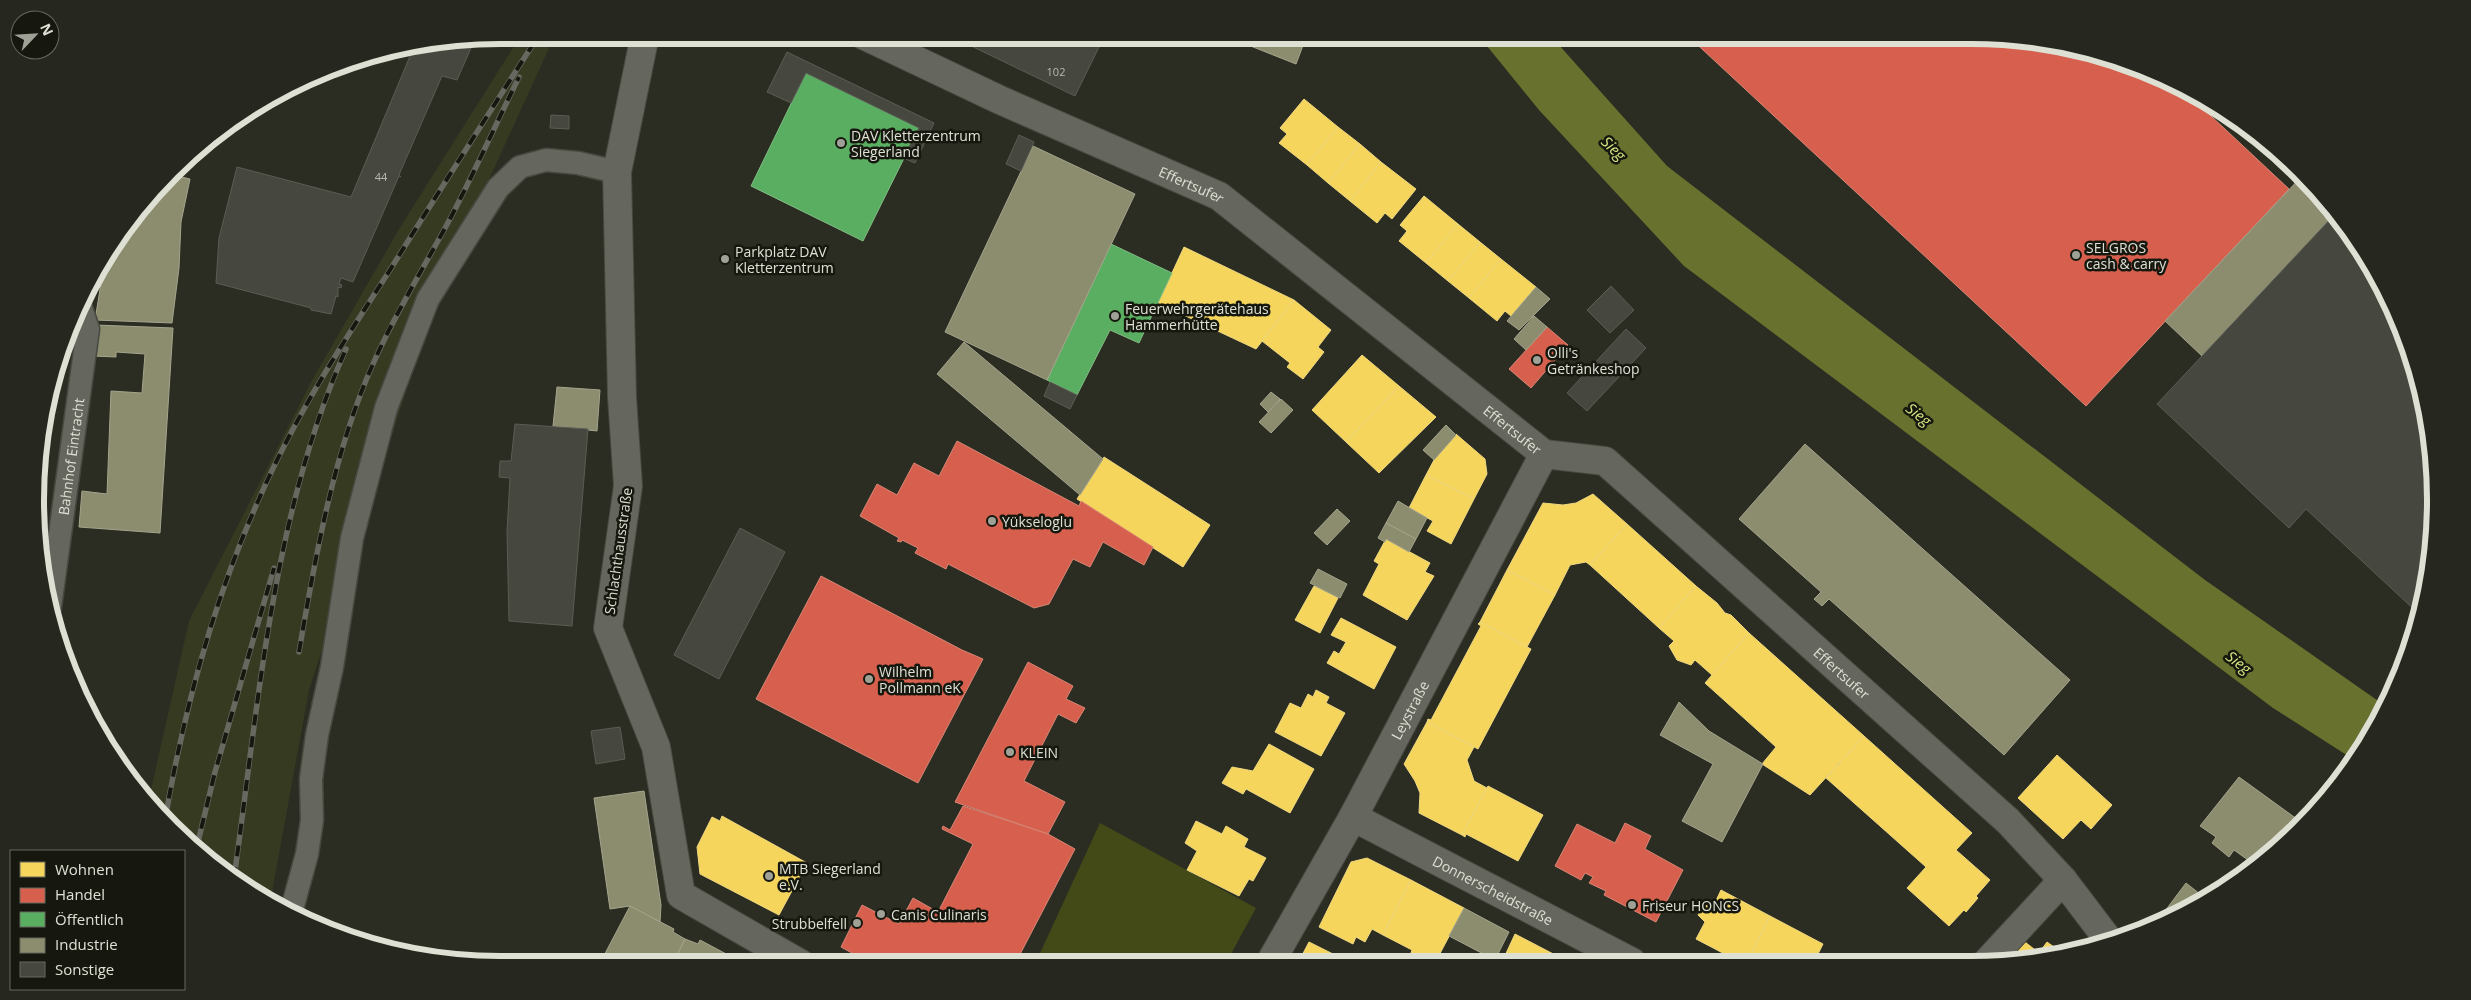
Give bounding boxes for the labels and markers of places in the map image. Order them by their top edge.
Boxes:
place label: DAV Kletterzentrum Siegerland [851,126,981,161]
marker: DAV Kletterzentrum Siegerland [835,137,847,149]
place label: SELGROS cash & carry [2086,238,2167,273]
place label: Parkplatz DAV Kletterzentrum [735,242,834,277]
marker: SELGROS cash & carry [2070,249,2082,261]
marker: Parkplatz DAV Kletterzentrum [719,253,731,265]
place label: Feuerwehrgerätehaus Hammerhütte [1125,299,1269,334]
marker: Feuerwehrgerätehaus Hammerhütte [1109,310,1121,322]
place label: Olli's Getränkeshop [1547,343,1640,378]
marker: Olli's Getränkeshop [1531,354,1543,366]
place label: Yükseloglu [1002,512,1072,531]
marker: Yükseloglu [986,515,998,527]
place label: Wilhelm Pollmann eK [879,662,961,697]
marker: Wilhelm Pollmann eK [863,673,875,685]
place label: KLEIN [1020,743,1058,762]
marker: KLEIN [1004,746,1016,758]
place label: MTB Siegerland e.V. [779,859,881,894]
marker: MTB Siegerland e.V. [763,870,775,882]
place label: Friseur HONCS [1642,896,1739,915]
marker: Friseur HONCS [1626,899,1638,911]
place label: Canis Culinaris [891,905,987,924]
marker: Canis Culinaris [875,908,887,920]
place label: Strubbelfell [772,914,847,933]
marker: Strubbelfell [851,917,863,929]

